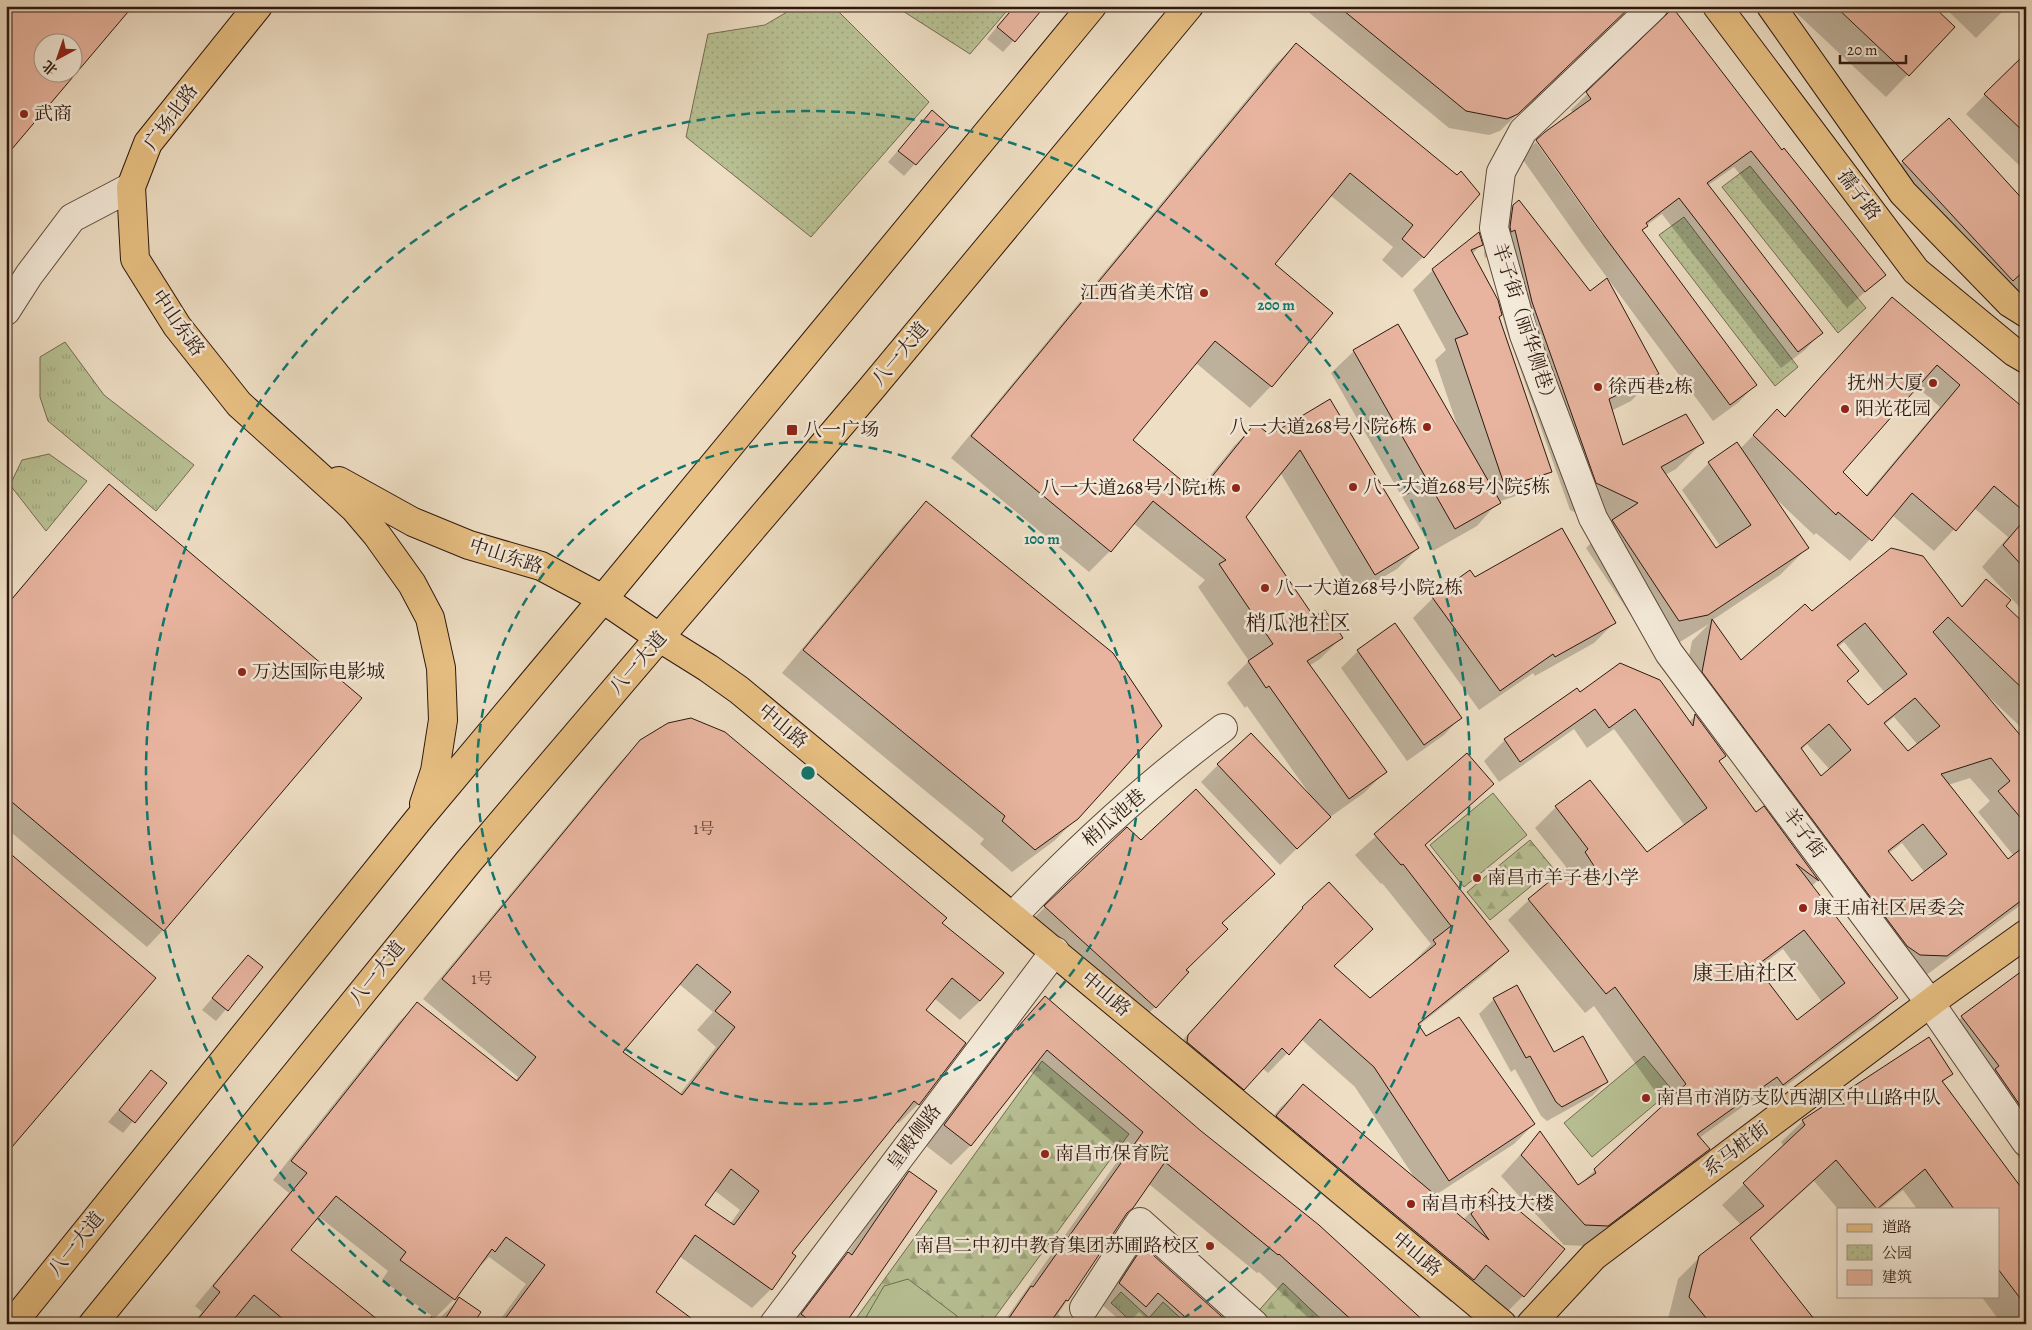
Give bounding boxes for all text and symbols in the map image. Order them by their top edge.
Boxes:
north arrow [32,32,82,82]
scale bar [1840,32,1906,64]
text: 20 m [1847,40,1878,60]
text: 北 [38,56,61,79]
street label: 广场北路 [138,79,204,155]
place label: 武商 [34,101,72,127]
marker: 武商 [18,108,30,120]
street label: 孺子路 [1831,164,1887,226]
street label: 羊子街（丽华侧巷） [1486,240,1564,410]
place label: 江西省美术馆 [1080,280,1194,306]
street label: 中山东路 [146,284,210,362]
marker: 江西省美术馆 [1198,287,1210,299]
text: 200 m [1257,295,1295,315]
street label: 八一大道 [866,317,934,391]
place label: 抚州大厦 [1847,370,1923,396]
place label: 徐西巷2栋 [1608,374,1693,400]
marker: 抚州大厦 [1927,377,1939,389]
marker: 徐西巷2栋 [1592,381,1604,393]
place label: 阳光花园 [1855,396,1931,422]
marker: 阳光花园 [1839,403,1851,415]
place label: 八一大道268号小院6栋 [1229,414,1417,440]
place label: 八一广场 [803,417,879,443]
marker: 八一大道268号小院6栋 [1421,421,1433,433]
marker: 八一广场 [785,423,799,437]
place label: 八一大道268号小院5栋 [1363,474,1550,500]
place label: 八一大道268号小院1栋 [1040,475,1226,501]
marker: 八一大道268号小院5栋 [1347,481,1359,493]
marker: 八一大道268号小院1栋 [1230,482,1242,494]
text: 100 m [1024,529,1060,549]
street label: 中山东路 [466,532,546,580]
place label: 八一大道268号小院2栋 [1275,575,1463,601]
marker: 八一大道268号小院2栋 [1259,582,1271,594]
district label: 梢瓜池社区 [1246,609,1351,637]
street label: 八一大道 [603,626,673,700]
place label: 万达国际电影城 [252,659,385,685]
marker: 万达国际电影城 [236,666,248,678]
street label: 中山路 [753,698,813,754]
centre of rings [799,764,817,782]
street label: 梢瓜池巷 [1077,783,1151,853]
street label: 羊子街 [1776,802,1832,864]
house number: 1号 [693,818,715,840]
place label: 南昌市羊子巷小学 [1487,865,1639,891]
marker: 南昌市羊子巷小学 [1471,872,1483,884]
place label: 康王庙社区居委会 [1813,895,1965,921]
marker: 康王庙社区居委会 [1797,902,1809,914]
street label: 八一大道 [343,935,411,1011]
district label: 康王庙社区 [1693,959,1798,987]
street label: 中山路 [1076,966,1136,1022]
house number: 1号 [471,968,493,990]
place label: 南昌市消防支队西湖区中山路中队 [1656,1085,1941,1111]
marker: 南昌市消防支队西湖区中山路中队 [1640,1092,1652,1104]
street label: 皇殿侧路 [881,1099,947,1175]
street label: 系马桩街 [1698,1116,1774,1182]
place label: 南昌市保育院 [1055,1141,1169,1167]
marker: 南昌市保育院 [1039,1148,1051,1160]
place label: 南昌市科技大楼 [1421,1191,1554,1217]
marker: 南昌市科技大楼 [1405,1198,1417,1210]
street label: 八一大道 [42,1206,110,1282]
legend [1837,1208,2000,1298]
text: 道路 [1882,1217,1912,1237]
street label: 中山路 [1387,1226,1447,1282]
place label: 南昌二中初中教育集团苏圃路校区 [915,1233,1200,1259]
marker: 南昌二中初中教育集团苏圃路校区 [1204,1240,1216,1252]
text: 公园 [1882,1243,1912,1263]
text: 建筑 [1882,1267,1912,1287]

